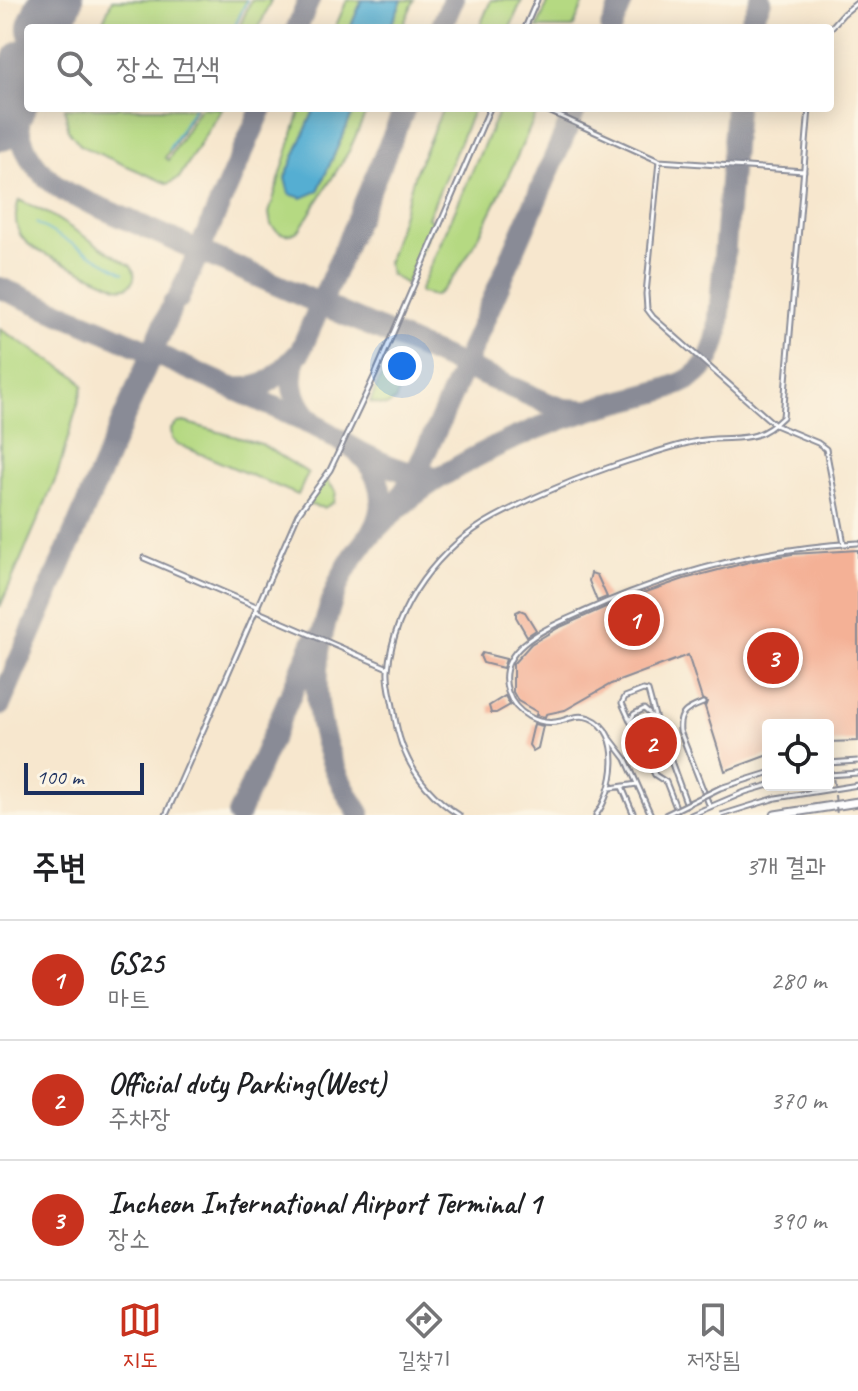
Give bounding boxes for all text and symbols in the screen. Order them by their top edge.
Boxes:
search box [24,24,834,112]
icon: search [52,46,96,90]
text: 장소 검색 [116,49,220,87]
your location [382,346,422,386]
pin: 1 [608,590,660,650]
pin: 3 [747,628,799,688]
pin: 2 [625,713,677,773]
map controls [762,719,834,791]
button: locate [762,719,834,791]
scale bar [24,759,144,795]
text: 100 m [36,763,83,791]
text: 주변 [32,845,87,888]
text: 3개 결과 [745,850,826,883]
text: GS25 [108,944,164,982]
text: 1 [52,964,64,997]
text: 280 m [770,964,826,997]
text: 마트 [108,982,150,1015]
text: Official duty Parking(West) [108,1064,386,1102]
text: 2 [52,1084,64,1117]
text: 370 m [770,1084,826,1117]
text: 주차장 [108,1102,171,1135]
text: Incheon International Airport Terminal 1 [108,1184,541,1222]
text: 3 [52,1204,64,1237]
text: 390 m [770,1204,826,1237]
text: 장소 [108,1222,150,1255]
tab: 지도 [118,1298,162,1374]
tab: 길찾기 [398,1298,451,1374]
tab: 저장됨 [687,1298,740,1374]

